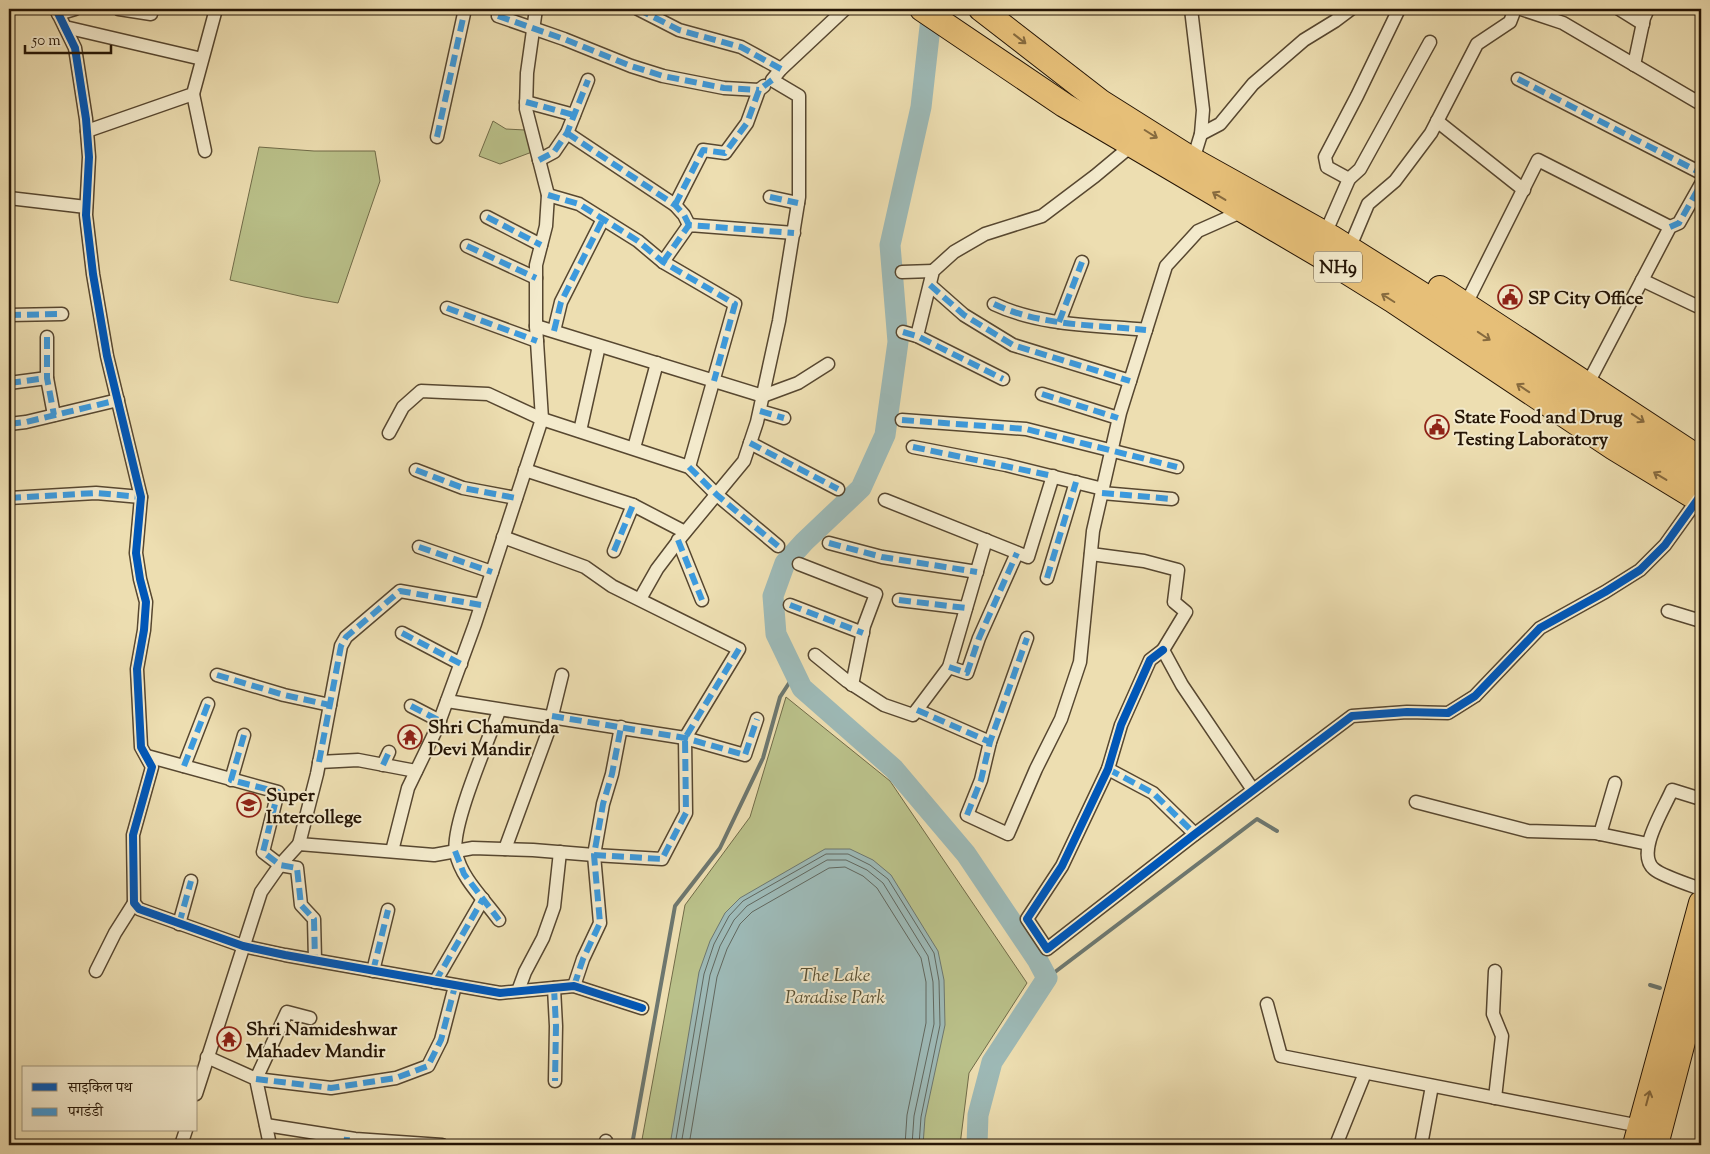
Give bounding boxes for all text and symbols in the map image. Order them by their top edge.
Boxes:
scale bar [25,22,111,54]
text: 50 m [31,31,61,52]
one-way arrow [1013,33,1026,44]
one-way arrow [1144,129,1158,139]
one-way arrow [1212,191,1226,201]
road number: NH9 [1314,252,1362,282]
public building icon: SP City Office [1497,284,1523,310]
place label: SP City Office [1528,286,1644,313]
one-way arrow [1381,292,1395,302]
one-way arrow [1477,331,1491,341]
one-way arrow [1517,382,1531,392]
place label: State Food and Drug Testing Laboratory [1454,405,1623,454]
one-way arrow [1631,413,1645,423]
public building icon: State Food and Drug Testing Laboratory [1424,414,1450,440]
one-way arrow [1653,471,1667,481]
place label: Shri Chamunda Devi Mandir [428,715,559,764]
temple icon: Shri Chamunda Devi Mandir [397,724,423,750]
place label: Super Intercollege [266,783,362,832]
school or university icon: Super Intercollege [236,792,262,818]
park label: The Lake Paradise Park [785,963,885,1012]
place label: Shri Namideshwar Mahadev Mandir [246,1017,398,1066]
temple icon: Shri Namideshwar Mahadev Mandir [216,1026,242,1052]
legend [22,1066,198,1132]
text: साइकिल पथ [67,1078,133,1099]
one-way arrow [1643,1091,1653,1107]
text: पगडंडी [67,1102,104,1123]

